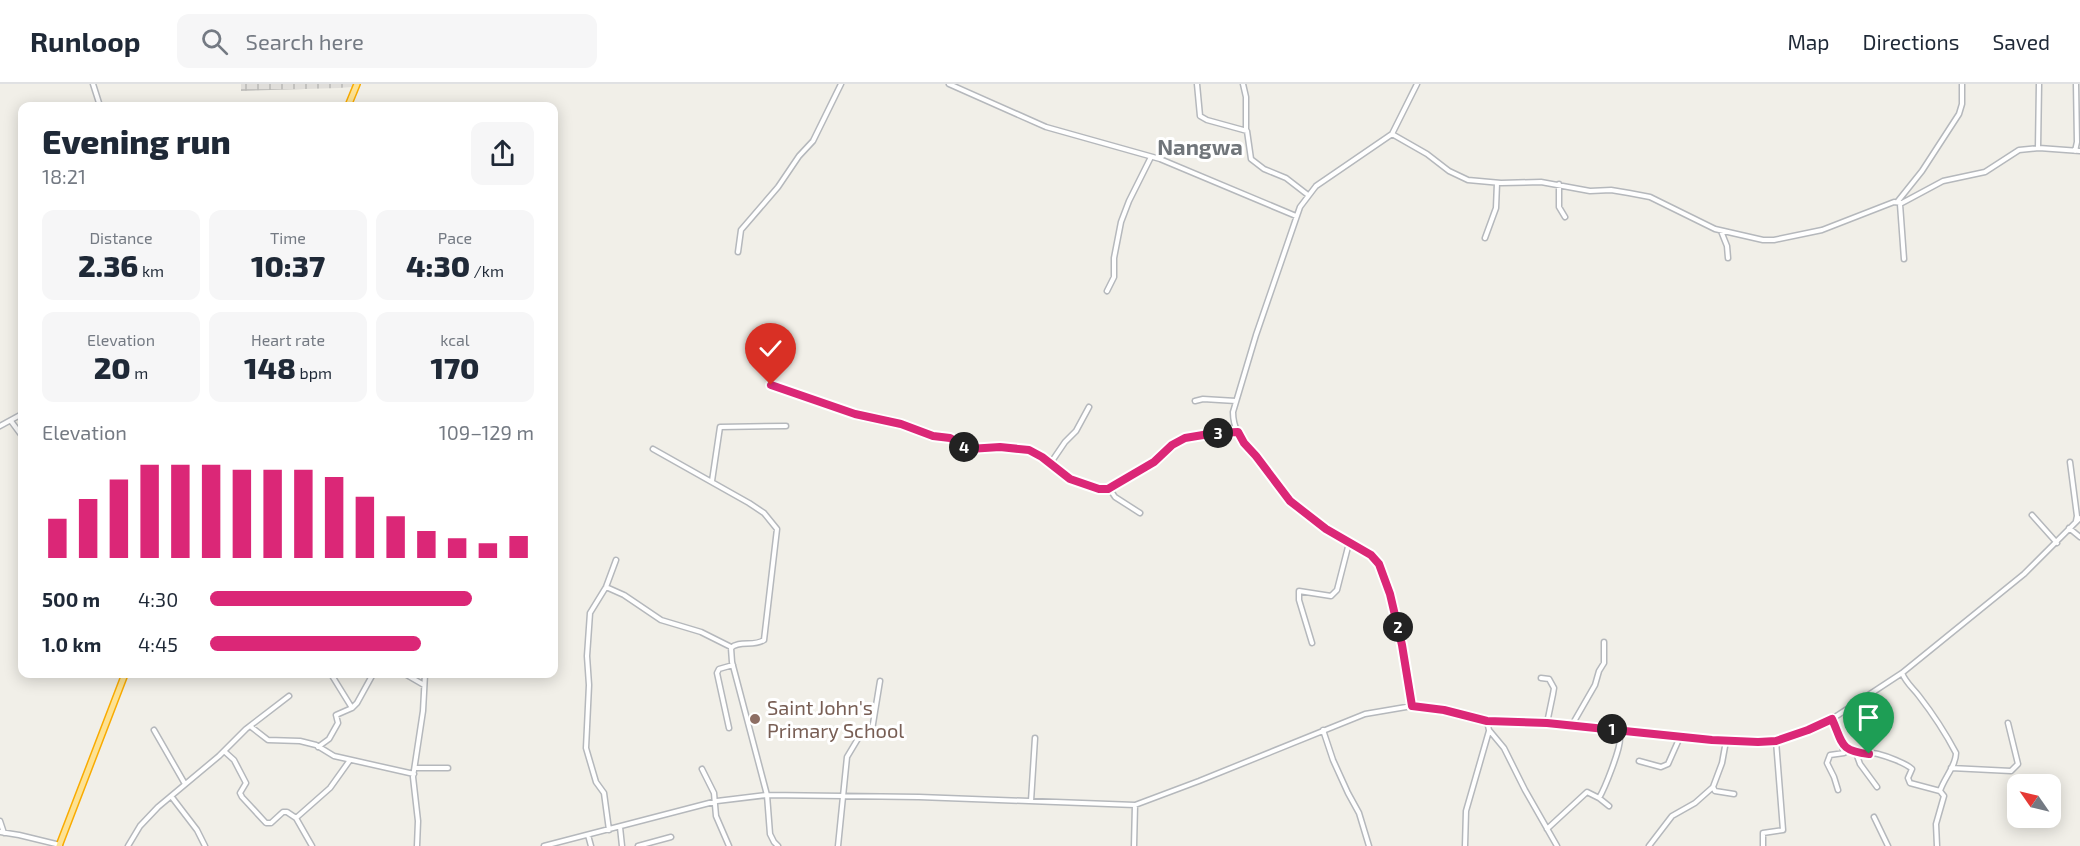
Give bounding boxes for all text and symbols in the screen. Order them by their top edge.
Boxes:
search box [177,14,597,68]
text: Runloop [30,24,141,58]
icon: search [198,25,231,58]
text: Search here [246,28,364,54]
text: Map [1787,29,1830,54]
text: Directions [1863,29,1959,54]
text: Saved [1992,29,2050,54]
text: Evening run [42,121,231,161]
button: share [471,122,534,185]
district label: Nangwa [1157,133,1243,159]
text: 18:21 [42,164,86,188]
text: Distance [89,228,153,247]
text: Time [270,228,306,247]
text: Pace [438,228,472,247]
text: 2.36 [78,247,138,283]
text: 10:37 [251,247,325,283]
text: 4:30 [406,247,470,283]
text: km [138,261,164,280]
text: /km [470,261,504,280]
pin [745,323,796,385]
text: Elevation [87,330,155,349]
text: Heart rate [251,330,325,349]
text: kcal [440,330,470,349]
icon: check [754,332,787,365]
text: 20 [94,349,131,385]
text: 148 [244,349,296,385]
text: 170 [431,349,480,385]
text: m [131,363,148,382]
text: bpm [296,363,332,382]
pin: 3 [1203,418,1233,448]
text: Elevation [42,420,127,444]
text: 109–129 m [439,420,534,444]
text: 3 [1213,423,1223,442]
pin: 4 [949,432,979,462]
text: 4 [959,437,969,456]
text: 500 m [42,587,100,611]
text: 4:30 [138,587,178,611]
pin: 2 [1383,612,1413,642]
text: 2 [1393,617,1403,636]
text: 1.0 km [42,632,101,656]
text: 4:45 [138,632,178,656]
pin [1843,692,1894,754]
place label: Saint John's Primary School [767,695,904,742]
icon: arrive [1852,701,1885,734]
marker: Saint John's Primary School [748,712,762,726]
pin: 1 [1597,714,1627,744]
text: 1 [1609,719,1615,738]
north arrow [2007,774,2061,828]
map controls [2007,774,2061,828]

